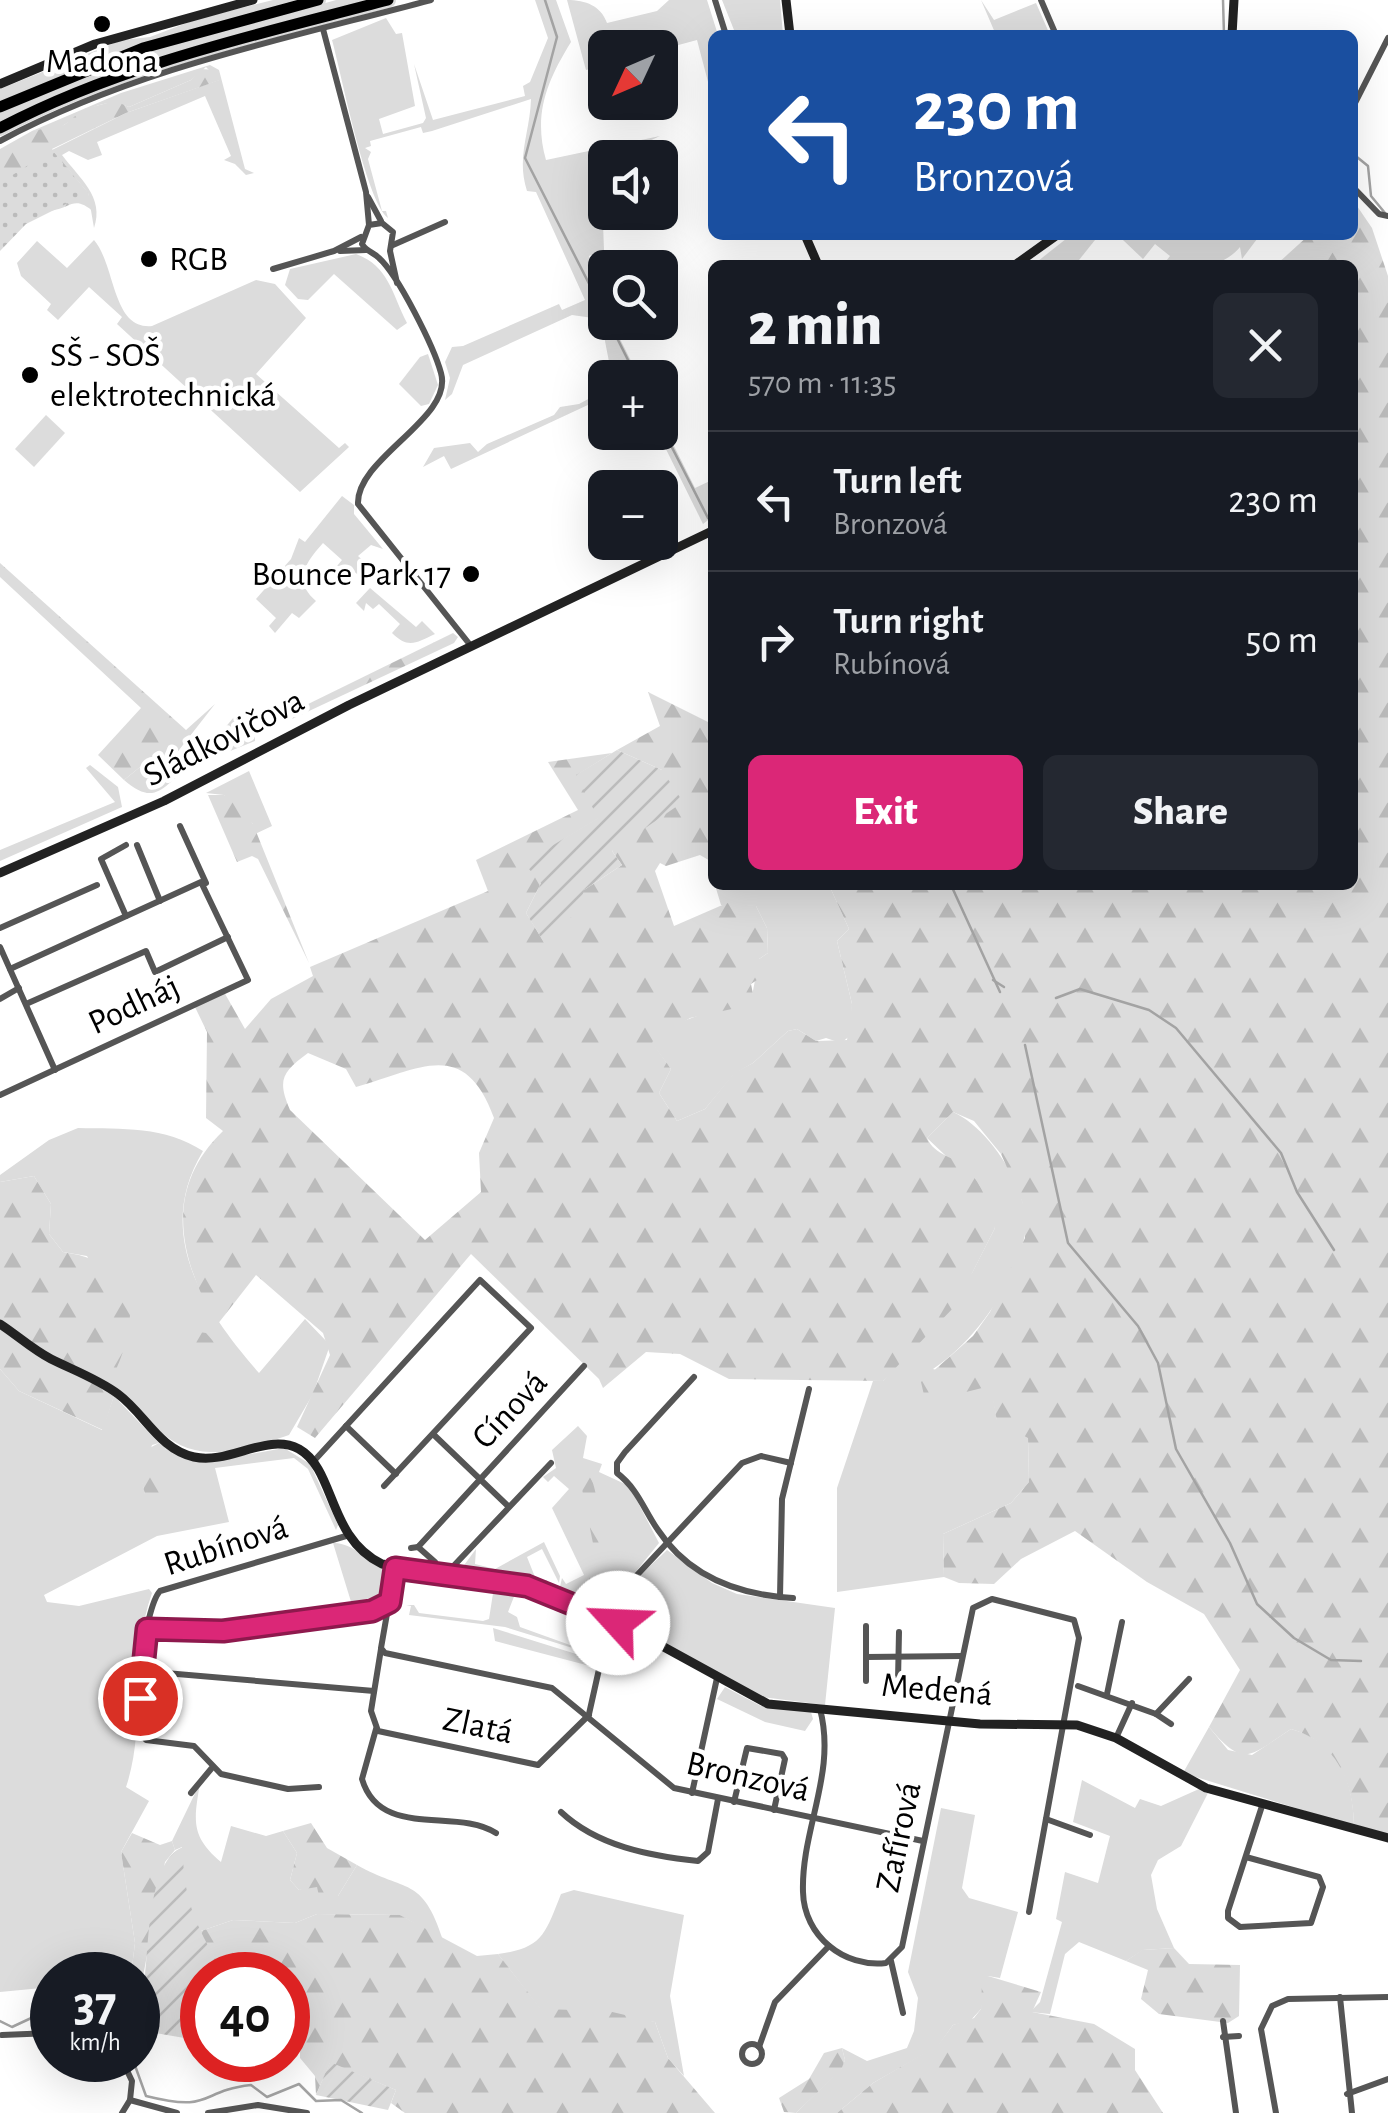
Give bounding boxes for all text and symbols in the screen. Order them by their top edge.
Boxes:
marker: Madona [91,13,113,35]
north arrow [588,30,678,120]
map controls [588,30,678,560]
place label: Madona [46,44,158,79]
icon: left [748,70,878,200]
text: 230 m [913,73,1080,143]
button: sound [588,140,678,230]
text: Bronzová [913,155,1075,200]
place label: RGB [169,242,228,277]
marker: RGB [138,248,160,270]
button: search [588,250,678,340]
button: close [1213,293,1318,398]
text: 2 min [748,296,882,356]
place label: SŠ - SOŠ elektrotechnická [50,336,276,413]
button: + [588,360,678,450]
marker: SŠ - SOŠ elektrotechnická [19,364,41,386]
text: 570 m · 11:35 [748,367,896,399]
text: Turn left [833,463,961,501]
button: − [588,470,678,560]
icon: left [748,474,803,529]
text: 230 m [1228,482,1318,520]
text: Bronzová [833,508,948,540]
place label: Bounce Park 17 [252,557,451,592]
marker: Bounce Park 17 [460,563,482,585]
text: Turn right [833,603,983,641]
icon: right [748,614,803,669]
text: 50 m [1245,622,1318,660]
text: Rubínová [833,648,950,680]
street label: Sládkovičova [138,683,310,793]
button: Exit [748,755,1023,870]
button: Share [1043,755,1318,870]
street label: Podháj [83,969,185,1041]
street label: Cínová [466,1364,554,1456]
street label: Rubínová [160,1510,292,1582]
position arrow [566,1571,670,1675]
pin [98,1656,183,1741]
street label: Medená [880,1668,994,1712]
icon: arrive [113,1671,168,1726]
street label: Zlatá [440,1702,516,1750]
street label: Bronzová [683,1746,813,1808]
street label: Zafírová [870,1779,928,1895]
speed limit sign: 40 [180,1952,310,2082]
text: 37 [73,1980,117,2030]
text: km/h [69,2030,121,2055]

